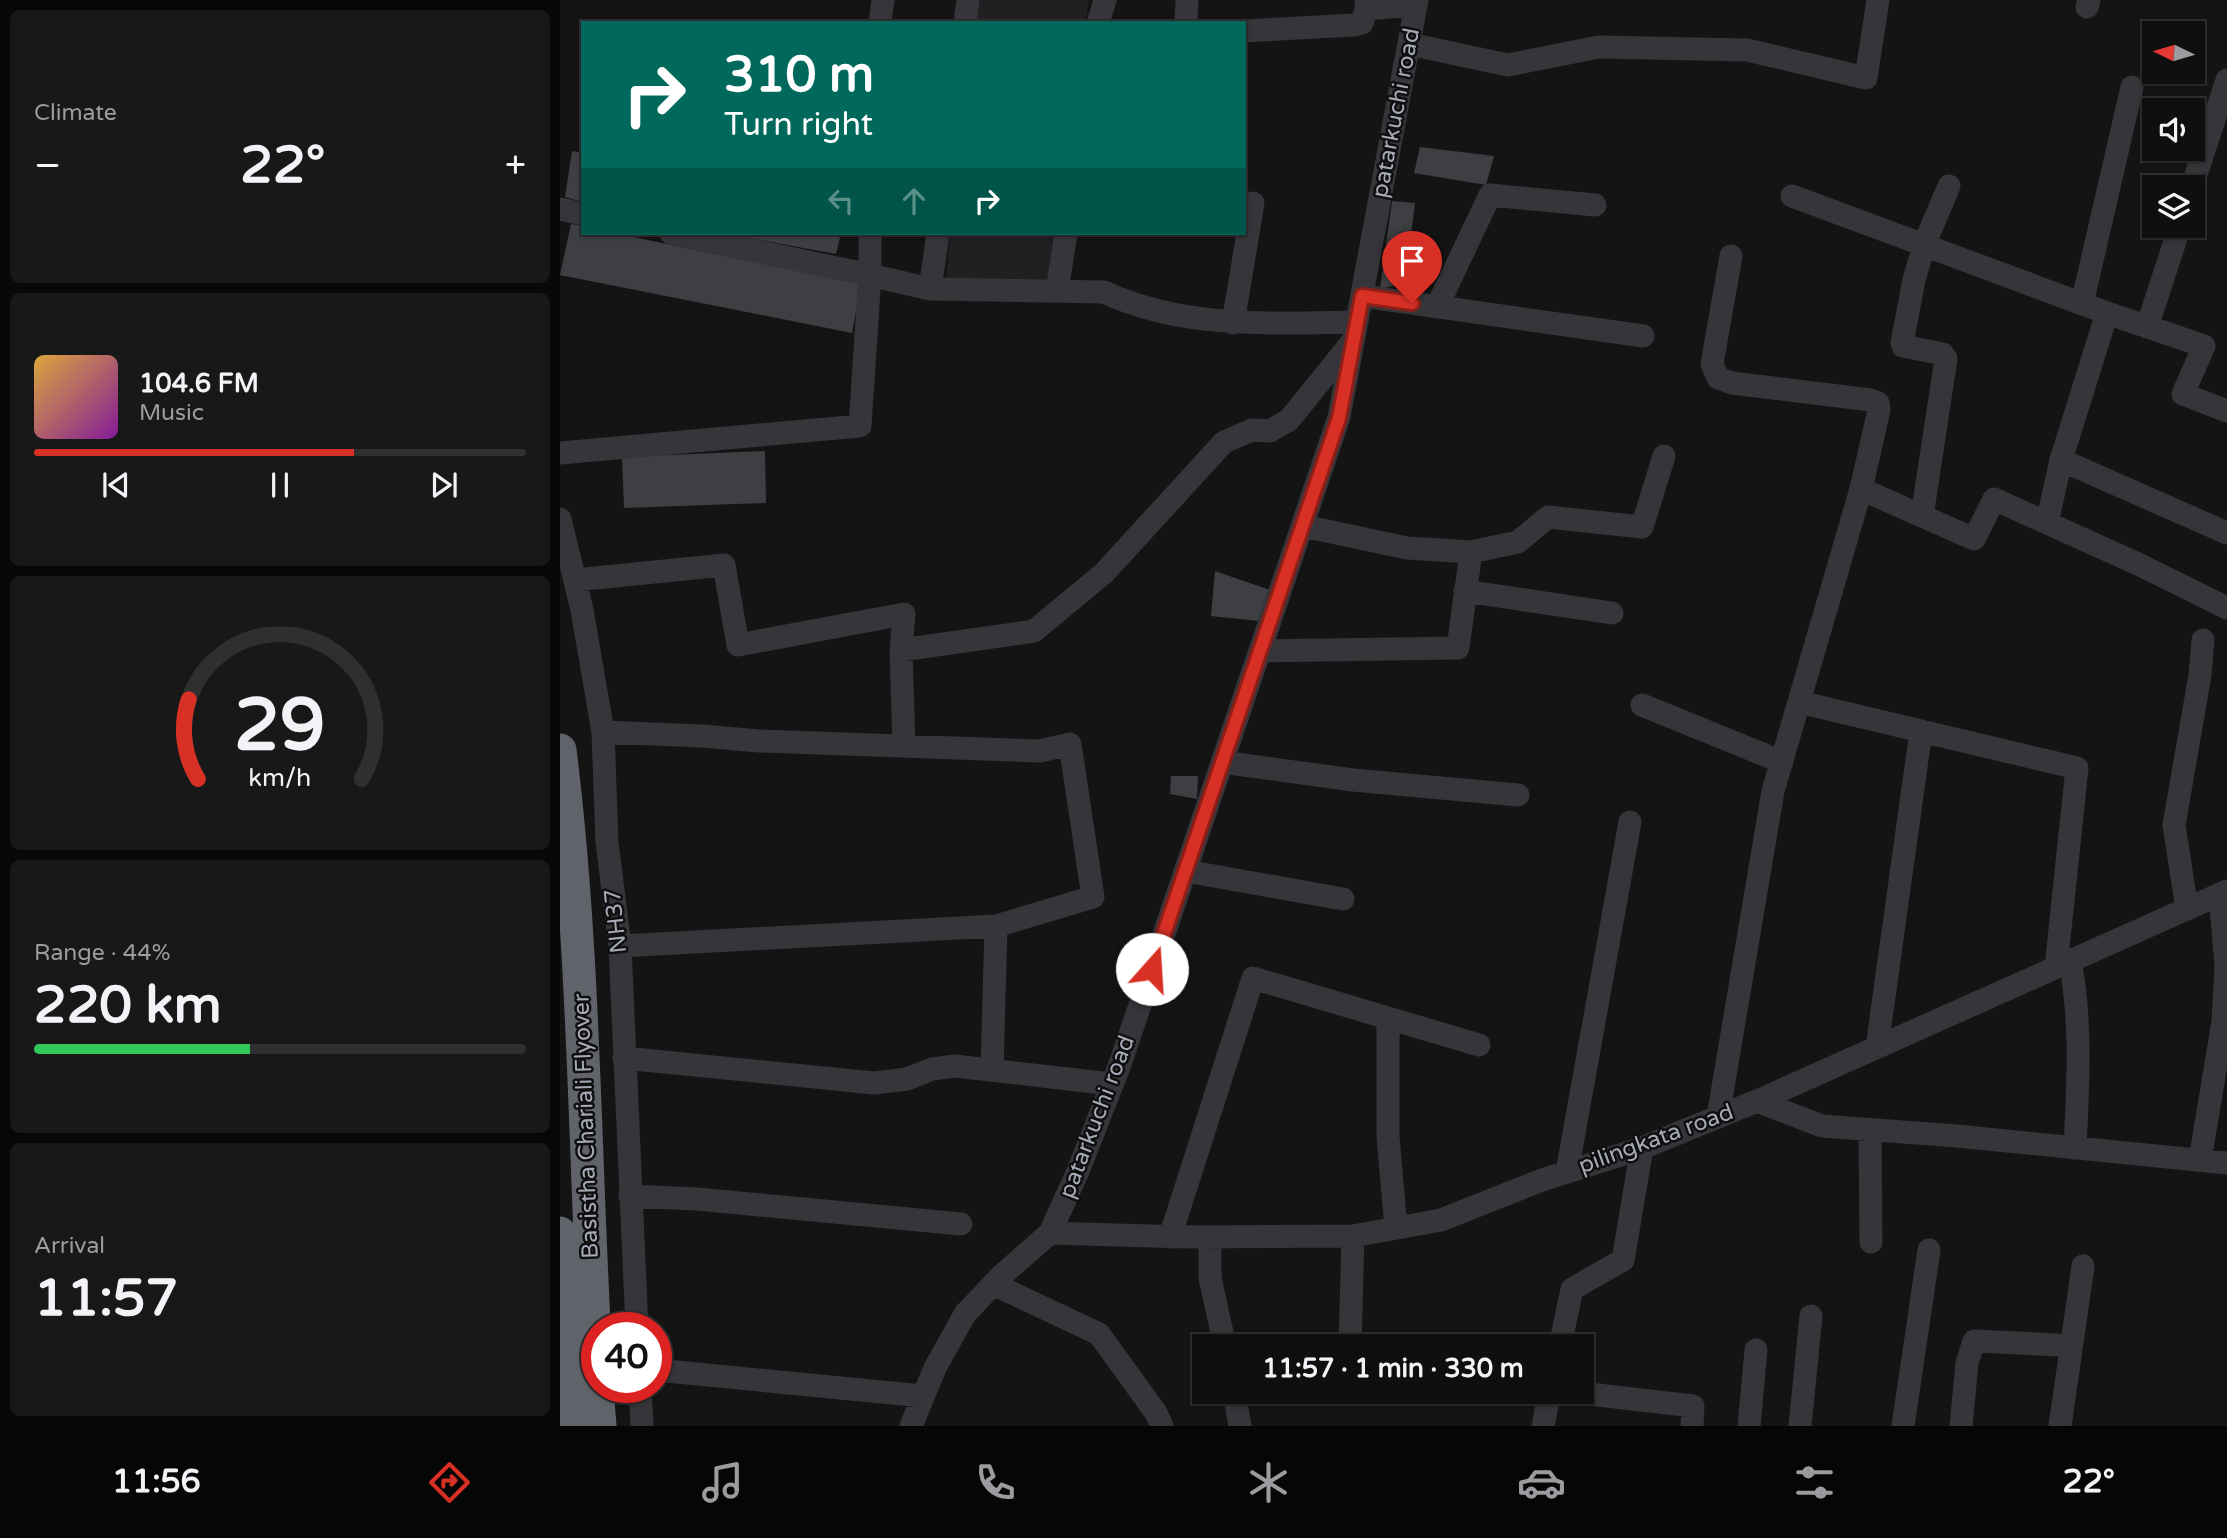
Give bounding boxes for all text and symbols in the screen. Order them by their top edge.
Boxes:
north arrow [2142,21,2205,84]
map controls [2142,21,2205,238]
street label: patarkuchi road [1366,26,1426,200]
text: 310 m [724,46,874,105]
icon: right [609,49,700,140]
button: sound [2142,98,2205,161]
text: Climate [34,99,117,127]
text: Turn right [724,106,873,144]
text: 22° [240,134,325,197]
text: − [34,143,61,189]
text: + [505,143,526,189]
button: layers [2142,175,2205,238]
icon: left [822,182,860,220]
icon: ahead [895,182,933,220]
icon: right [968,182,1006,220]
pin [1382,231,1442,303]
icon: arrive [1393,242,1431,280]
text: 104.6 FM [139,368,259,399]
text: Music [139,399,204,427]
icon: previous [97,466,135,504]
icon: pause [261,466,299,504]
icon: next [425,466,463,504]
text: 29 [234,682,326,770]
text: km/h [249,763,311,793]
street label: NH37 [599,887,633,955]
position arrow [1115,932,1189,1006]
text: Range · 44% [34,939,170,967]
text: 220 km [34,974,222,1037]
street label: Basistha Chariali Flyover [567,993,605,1259]
street label: patarkuchi road [1053,1032,1141,1202]
street label: pilingkata road [1575,1098,1737,1180]
text: Arrival [34,1232,105,1260]
text: 11:57 [34,1267,178,1330]
speed limit sign: 40 [581,1312,672,1403]
text: 11:57 · 1 min · 330 m [1262,1353,1524,1384]
icon: directions [425,1458,474,1507]
icon: music [698,1458,747,1507]
icon: phone [971,1458,1020,1507]
icon: climate [1244,1458,1293,1507]
icon: car [1517,1458,1566,1507]
icon: filters [1790,1458,1839,1507]
text: 11:56 [112,1463,201,1501]
text: 22° [2063,1463,2115,1501]

